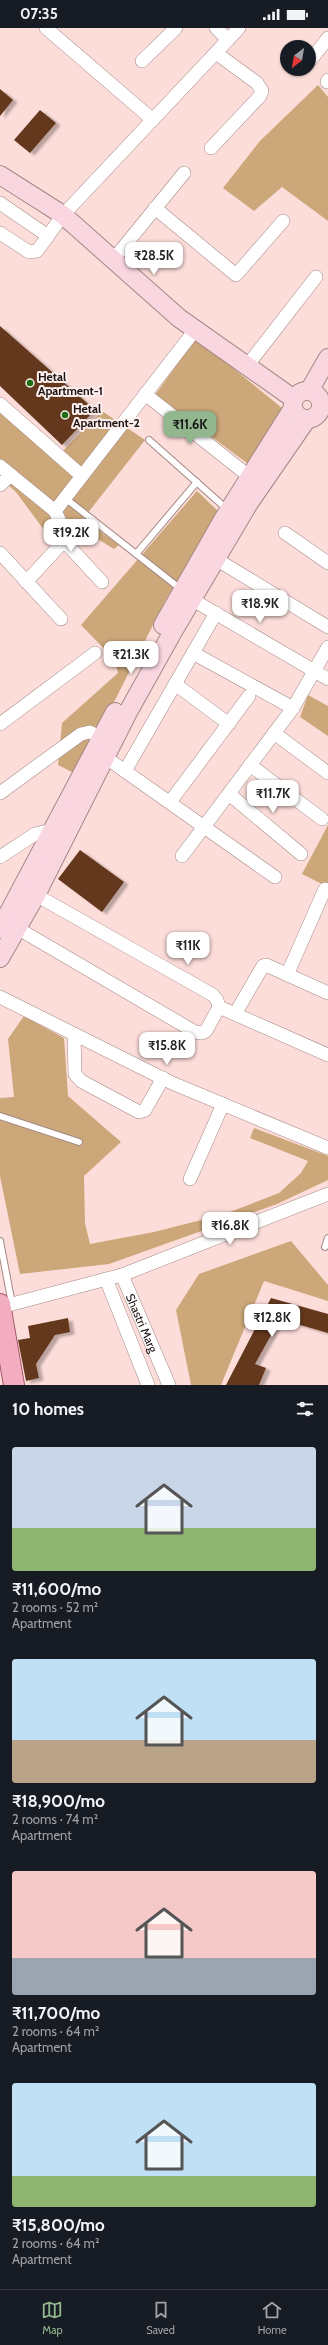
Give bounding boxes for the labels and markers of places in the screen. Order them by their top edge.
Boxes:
pin: ₹28.5K [121,242,187,276]
place label: Hetal Apartment-1 [38,369,103,398]
marker: Hetal Apartment-1 [25,378,35,388]
place label: Hetal Apartment-2 [73,401,140,430]
marker: Hetal Apartment-2 [60,410,70,420]
pin: ₹11.6K [157,411,223,445]
pin: ₹19.2K [38,519,104,553]
pin: ₹18.9K [227,590,293,624]
pin: ₹21.3K [98,641,164,675]
pin: ₹11.7K [240,780,306,814]
pin: ₹11K [164,932,212,966]
pin: ₹15.8K [134,1032,200,1066]
pin: ₹16.8K [197,1212,263,1246]
pin: ₹12.8K [239,1304,305,1338]

